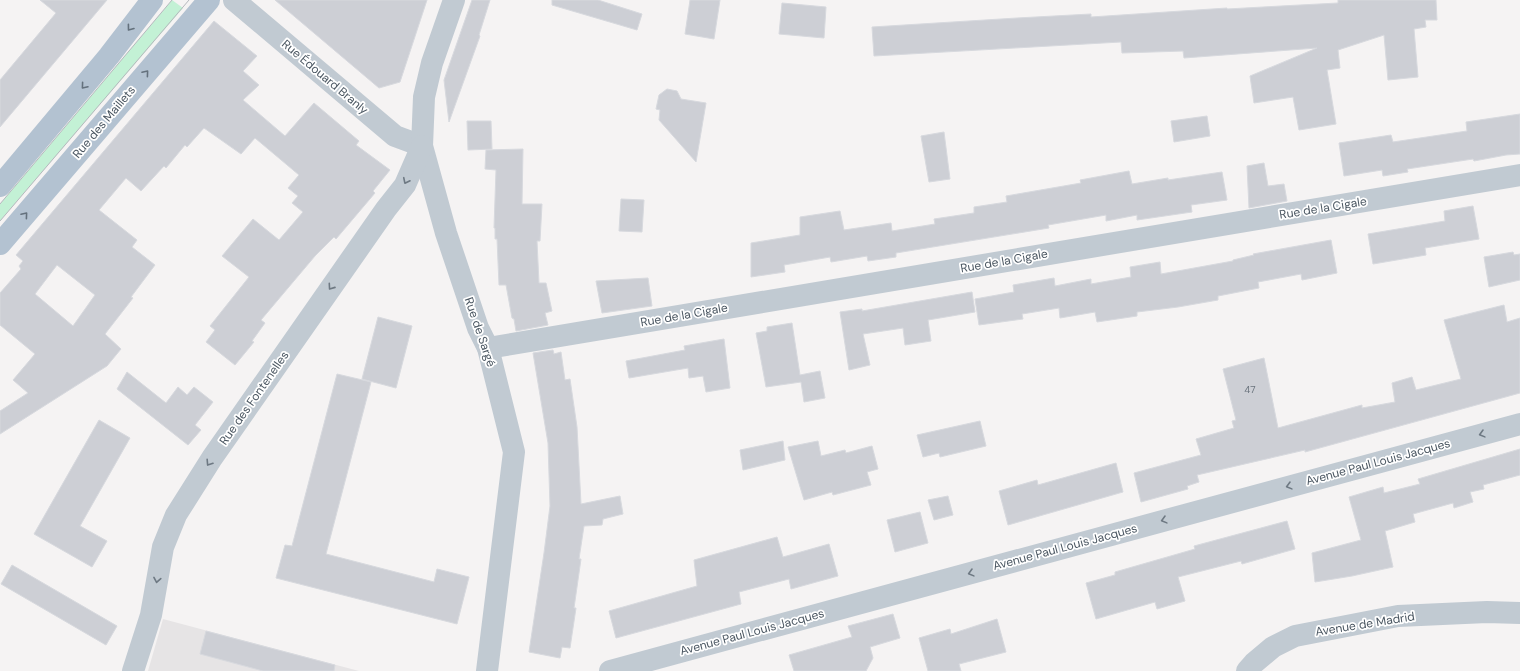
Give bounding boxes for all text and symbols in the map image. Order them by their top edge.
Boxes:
one-way arrow [128,24,135,31]
street label: Rue Édouard Branly [278,36,372,118]
one-way arrow [141,71,148,78]
street label: Rue des Maillets [69,82,139,162]
one-way arrow [82,82,89,89]
one-way arrow [403,177,411,185]
street label: Rue de la Cigale [1278,193,1368,223]
one-way arrow [21,212,28,219]
street label: Rue de la Cigale [959,245,1049,277]
one-way arrow [329,283,336,290]
street label: Rue de Sargé [461,295,499,369]
street label: Rue de la Cigale [639,299,729,331]
street label: Rue des Fontenelles [216,348,292,448]
house number: 47 [1244,383,1256,396]
one-way arrow [1479,429,1486,438]
street label: Avenue Paul Louis Jacques [1304,435,1452,489]
one-way arrow [206,459,214,466]
one-way arrow [1286,481,1293,490]
one-way arrow [1161,515,1168,524]
street label: Avenue Paul Louis Jacques [991,520,1139,574]
one-way arrow [968,568,975,577]
one-way arrow [153,577,162,583]
street label: Avenue Paul Louis Jacques [678,605,826,659]
street label: Avenue de Madrid [1314,608,1416,640]

